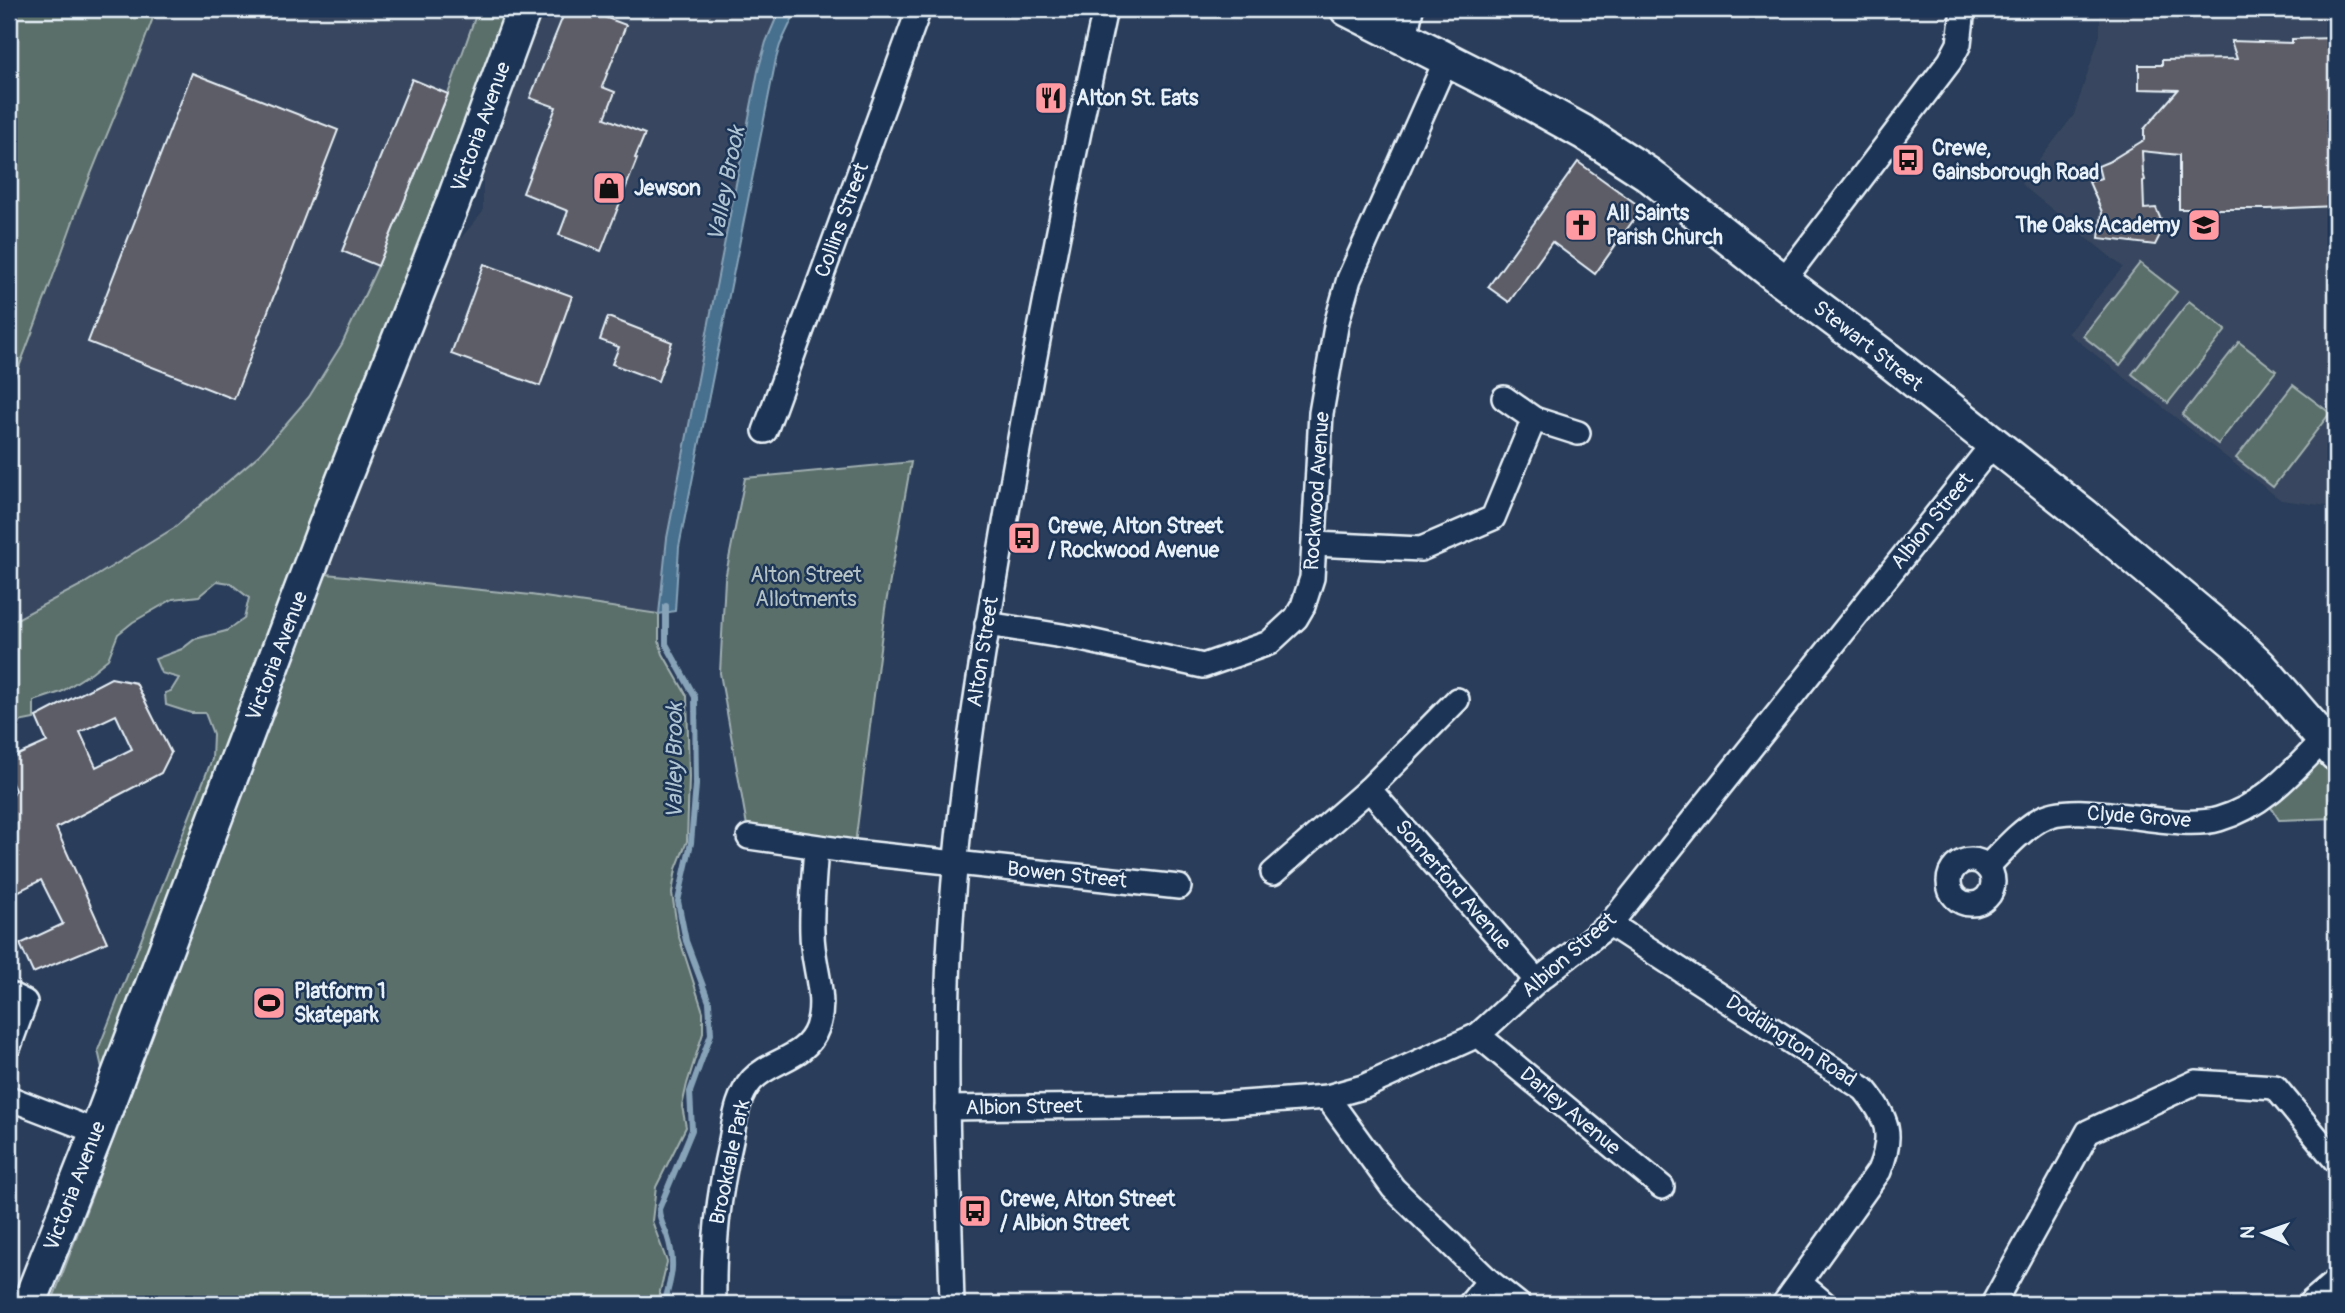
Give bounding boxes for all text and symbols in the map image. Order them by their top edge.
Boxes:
street label: Victoria Avenue [445,57,517,196]
restaurant icon: Alton St. Eats [1032,79,1070,117]
place label: Alton St. Eats [1076,85,1199,112]
water label: Valley Brook [701,122,752,244]
place label: Crewe, Gainsborough Road [1932,135,2099,186]
bus stop icon: Crewe, Gainsborough Road [1889,141,1927,179]
street label: Collins Street [809,158,875,281]
shop icon: Jewson [590,169,628,207]
place label: Jewson [634,175,701,202]
place label: All Saints Parish Church [1606,200,1723,251]
church icon: All Saints Parish Church [1562,206,1600,244]
school or university icon: The Oaks Academy [2185,206,2223,244]
place label: The Oaks Academy [2014,212,2180,239]
street label: Stewart Street [1807,295,1929,398]
street label: Rockwood Avenue [1298,410,1336,571]
street label: Albion Street [1885,467,1980,575]
place label: Crewe, Alton Street / Rockwood Avenue [1048,513,1224,564]
bus stop icon: Crewe, Alton Street / Rockwood Avenue [1005,519,1043,557]
park label: Alton Street Allotments [750,562,862,613]
street label: Victoria Avenue [240,587,314,725]
street label: Alton Street [961,594,1005,709]
water label: Valley Brook [660,700,689,819]
street label: Clyde Grove [2086,800,2193,834]
street label: Somerford Avenue [1389,814,1518,956]
street label: Bowen Street [1006,855,1129,895]
street label: Albion Street [1516,906,1622,1004]
place label: Platform 1 Skatepark [294,978,386,1029]
sports icon: Platform 1 Skatepark [250,984,288,1022]
street label: Doddington Road [1721,989,1861,1093]
street label: Darley Avenue [1514,1061,1627,1162]
street label: Albion Street [965,1092,1083,1122]
street label: Brookdale Park [704,1097,756,1227]
street label: Victoria Avenue [38,1117,112,1255]
place label: Crewe, Alton Street / Albion Street [1000,1186,1176,1237]
bus stop icon: Crewe, Alton Street / Albion Street [956,1192,994,1230]
north arrow [2230,1198,2300,1268]
text: N [2236,1225,2260,1239]

